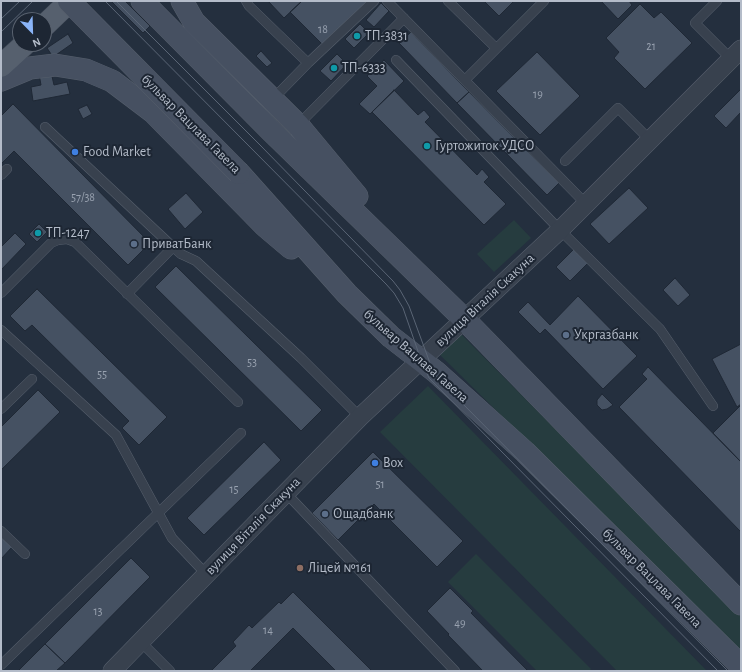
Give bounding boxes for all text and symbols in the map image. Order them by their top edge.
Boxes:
north arrow [12,12,52,52]
house number: 18 [318,22,328,36]
place label: ТП-3831 [365,28,408,44]
marker: ТП-3831 [352,31,362,41]
text: N [31,36,42,49]
house number: 21 [646,39,656,53]
place label: ТП-6333 [342,60,386,76]
marker: ТП-6333 [329,63,339,73]
street label: бульвар Вацлава Гавела [138,71,244,177]
house number: 19 [533,87,543,101]
place label: Гуртожиток УДСО [435,138,534,154]
marker: Гуртожиток УДСО [422,141,432,151]
place label: Food Market [83,144,151,160]
marker: Food Market [70,147,80,157]
house number: 57/38 [71,190,95,204]
place label: ТП-1247 [46,225,89,241]
marker: ТП-1247 [33,228,43,238]
place label: ПриватБанк [142,236,211,252]
marker: ПриватБанк [129,239,139,249]
street label: вулиця Віталія Скакуна [432,250,538,350]
street label: бульвар Вацлава Гавела [360,306,472,406]
place label: Укргазбанк [574,327,638,343]
marker: Укргазбанк [561,330,571,340]
house number: 53 [247,355,257,369]
house number: 55 [97,367,107,381]
place label: Box [383,455,403,471]
marker: Box [370,458,380,468]
street label: вулиця Віталія Скакуна [202,474,304,578]
house number: 51 [375,477,385,491]
house number: 15 [229,482,239,496]
place label: Ощадбанк [333,506,393,522]
marker: Ощадбанк [320,509,330,519]
street label: бульвар Вацлава Гавела [599,525,705,631]
place label: Ліцей №161 [308,560,372,576]
marker: Ліцей №161 [295,563,305,573]
house number: 13 [93,604,103,618]
house number: 49 [454,616,466,630]
house number: 14 [263,623,273,637]

